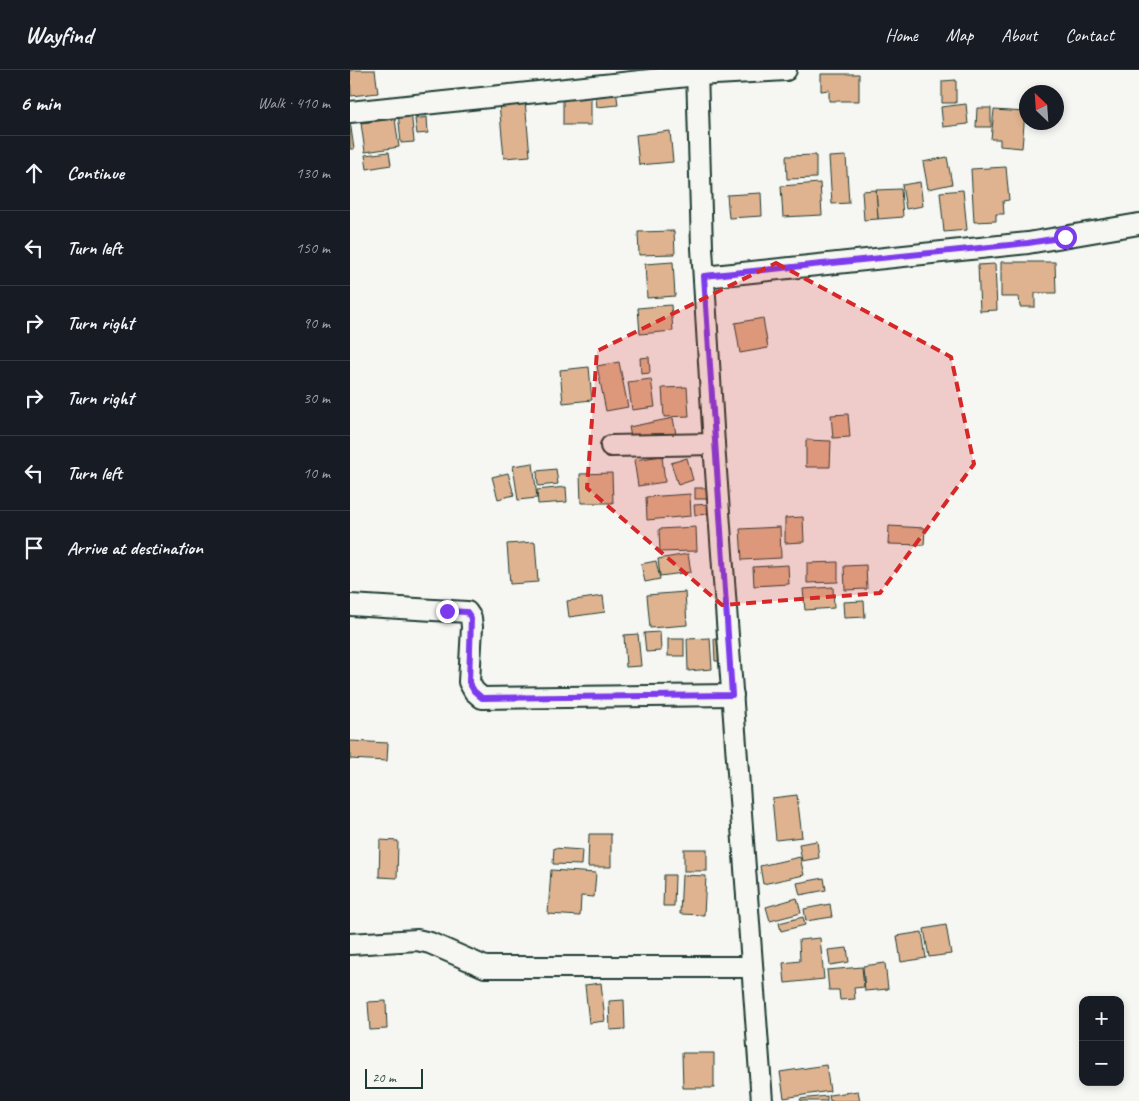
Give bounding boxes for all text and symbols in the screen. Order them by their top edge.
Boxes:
text: Wayfind [25,20,92,50]
text: Home [885,24,918,46]
text: Map [946,24,973,46]
text: About [1001,24,1037,46]
text: Contact [1065,24,1114,46]
north arrow [1019,85,1064,130]
text: 6 min [20,90,61,116]
text: Walk · 410 m [258,93,330,113]
icon: ahead [20,159,48,187]
text: Continue [67,161,124,185]
text: 130 m [296,163,330,183]
route start [1054,226,1077,249]
icon: left [20,234,48,262]
text: Turn left [67,236,122,260]
text: 150 m [296,238,330,258]
icon: right [20,309,48,337]
text: Turn right [67,311,134,335]
text: 90 m [303,313,330,333]
icon: right [20,384,48,412]
text: Turn right [67,386,134,410]
text: 30 m [303,388,330,408]
icon: left [20,459,48,487]
text: Turn left [67,461,122,485]
text: 10 m [303,463,330,483]
icon: arrive [20,534,48,562]
text: Arrive at destination [67,536,203,560]
route end [436,600,459,623]
map controls [1079,996,1124,1086]
button: + [1079,996,1124,1041]
button: − [1079,1041,1124,1086]
scale bar [365,1066,422,1089]
text: 20 m [372,1069,396,1086]

